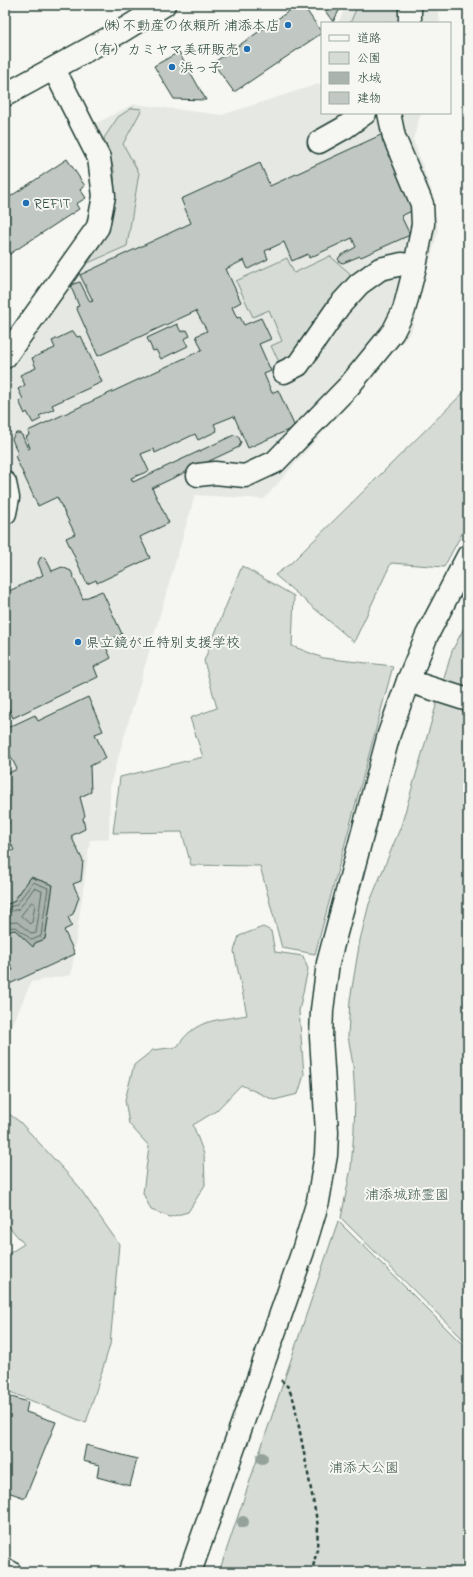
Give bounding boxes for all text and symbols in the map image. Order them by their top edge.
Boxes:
place label: ㈱ 不動産の依頼所 浦添本店 [105,16,280,37]
marker: ㈱ 不動産の依頼所 浦添本店 [283,20,293,30]
legend [321,22,451,114]
text: 道路 [357,30,381,48]
place label: （有）カミヤマ美研販売 [85,40,239,61]
marker: （有）カミヤマ美研販売 [242,44,252,54]
text: 公園 [357,50,381,68]
place label: 浜っ子 [180,58,222,79]
marker: 浜っ子 [167,62,177,72]
text: 水域 [357,70,381,88]
text: 建物 [357,90,381,108]
place label: REFIT [34,194,71,215]
marker: REFIT [21,198,31,208]
place label: 県立鏡が丘特別支援学校 [86,633,240,654]
marker: 県立鏡が丘特別支援学校 [73,637,83,647]
park label: 浦添城跡霊園 [365,1185,449,1206]
park label: 浦添大公園 [329,1458,399,1479]

